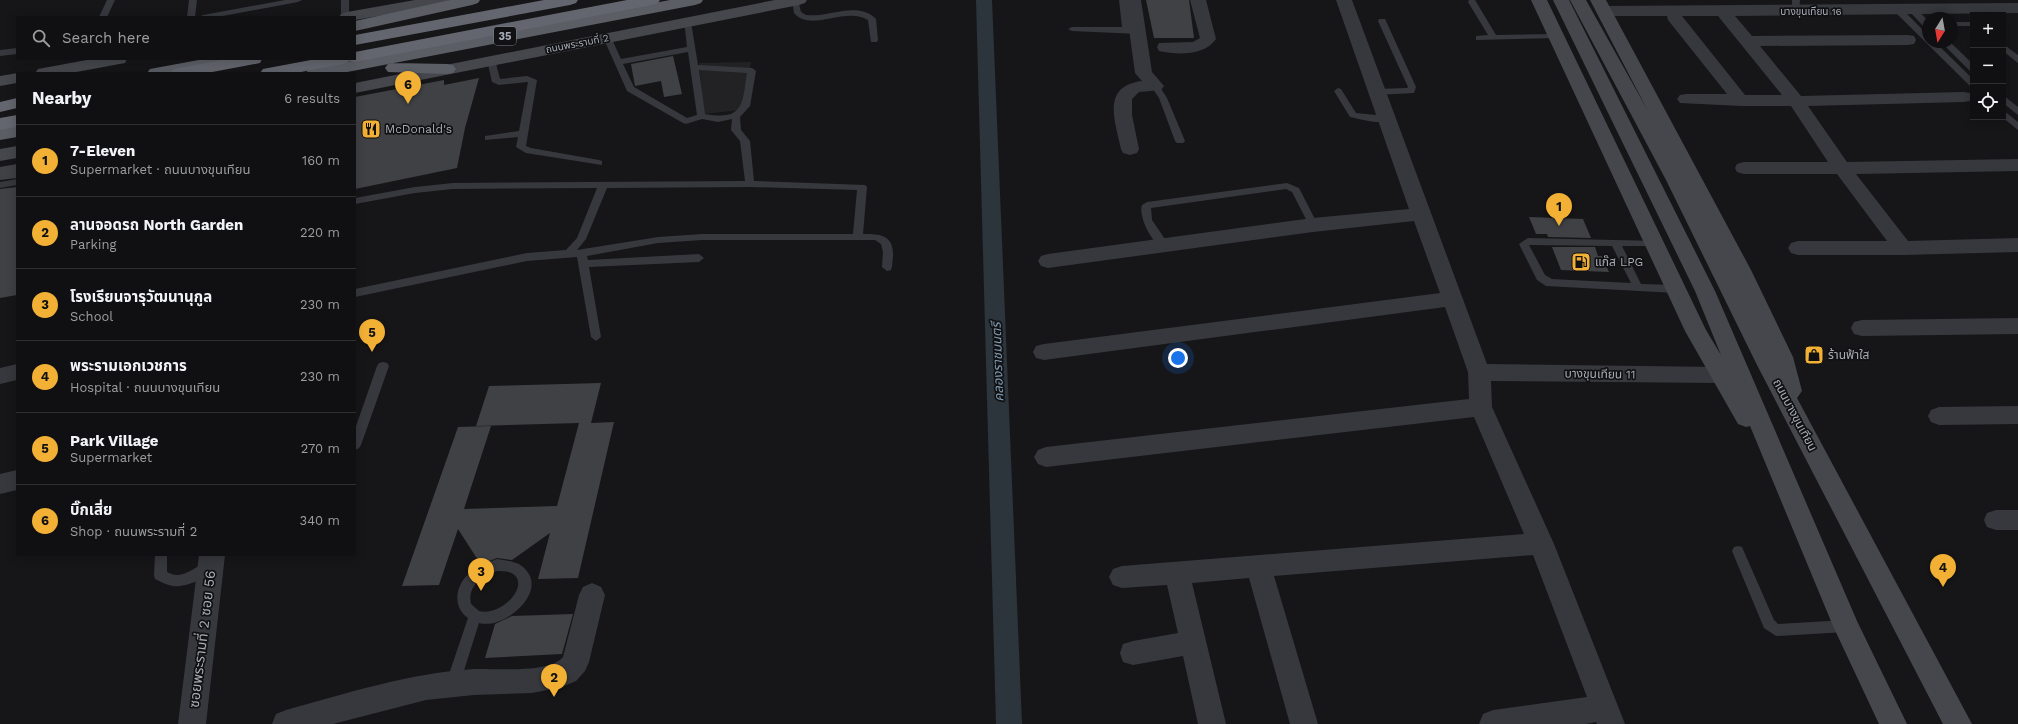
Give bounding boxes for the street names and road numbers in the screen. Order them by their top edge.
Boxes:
street label: บางขุนเทียน 16 [1780,6,1842,18]
road number: 35 [494,27,516,45]
street label: ถนนพระรามที่ 2 [544,30,610,55]
street label: บางขุนเทียน 11 [1564,366,1636,382]
street label: ถนนบางขุนเทียน [1770,376,1820,454]
street label: ซอยพระรามที่ 2 ซอย 56 [184,569,218,709]

